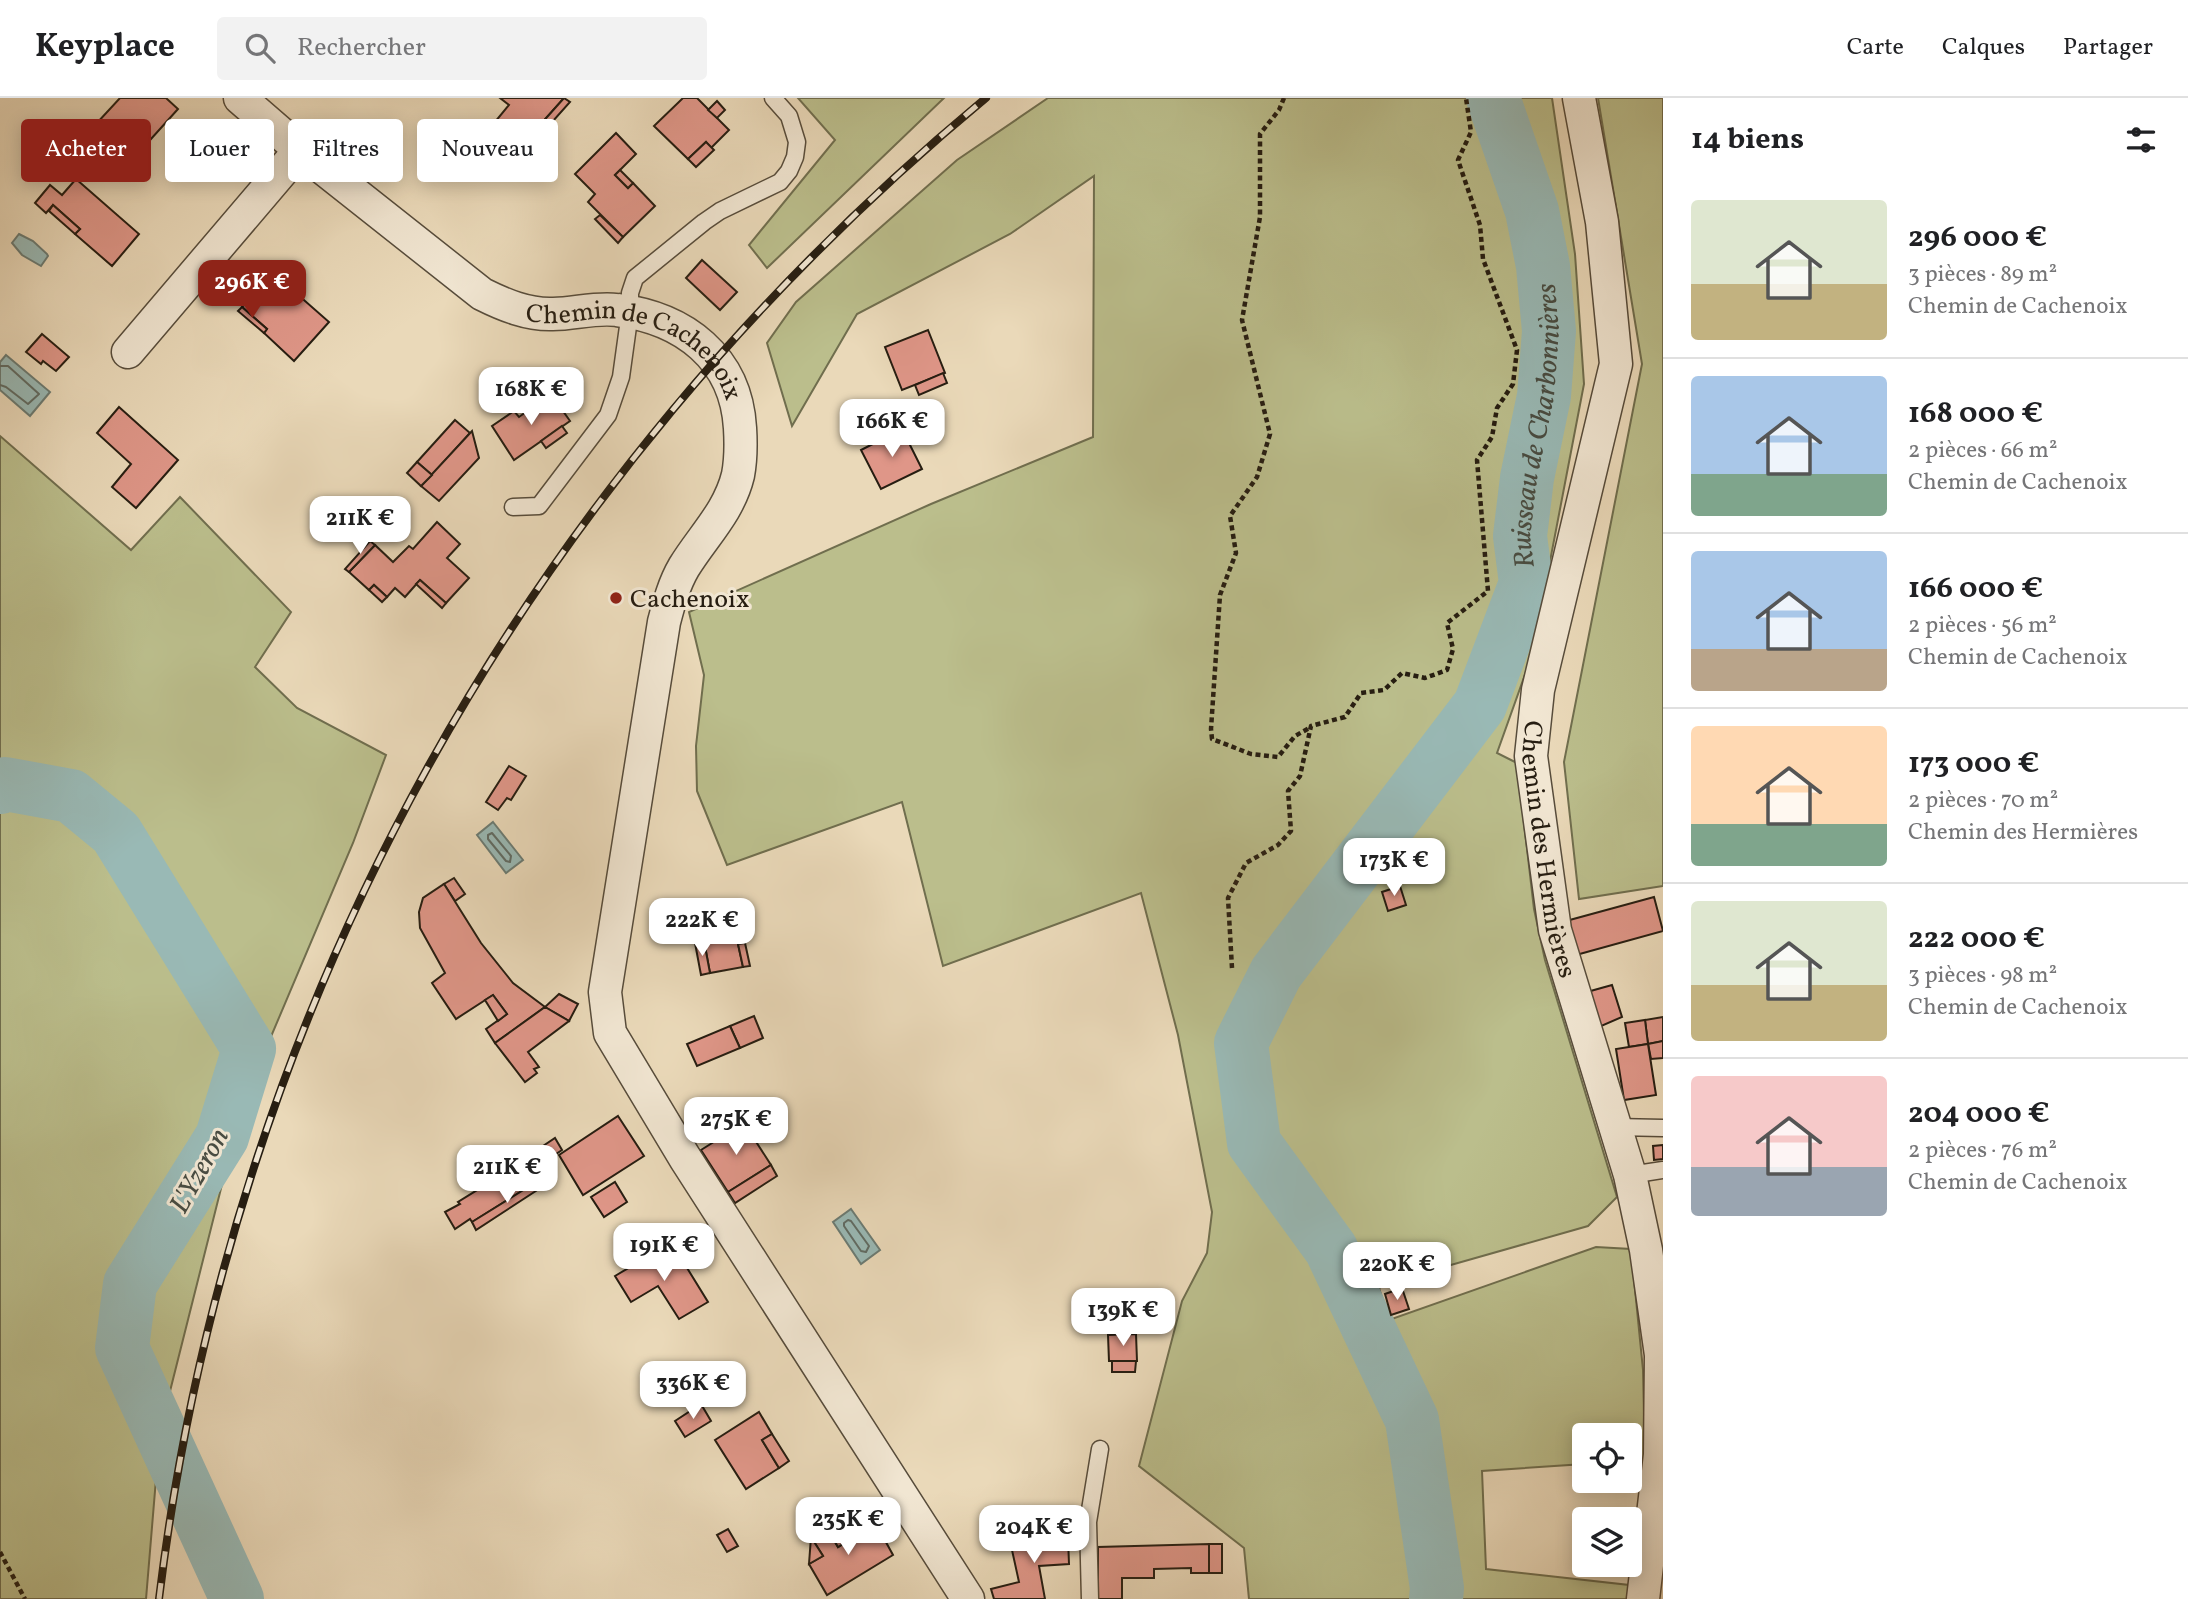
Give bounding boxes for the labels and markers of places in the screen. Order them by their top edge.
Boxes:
pin: 296K € [195,260,309,320]
pin: 168K € [474,368,588,427]
pin: 166K € [835,400,949,459]
pin: 211K € [303,496,417,556]
place label: Cachenoix [630,582,749,618]
marker: Cachenoix [608,590,624,606]
pin: 173K € [1337,838,1451,898]
pin: 222K € [645,898,759,958]
pin: 275K € [679,1098,793,1157]
pin: 211K € [450,1146,564,1205]
pin: 191K € [607,1224,721,1283]
pin: 220K € [1340,1242,1454,1302]
pin: 139K € [1066,1288,1180,1348]
pin: 336K € [636,1362,750,1421]
pin: 235K € [791,1498,905,1557]
pin: 204K € [977,1506,1091,1565]

